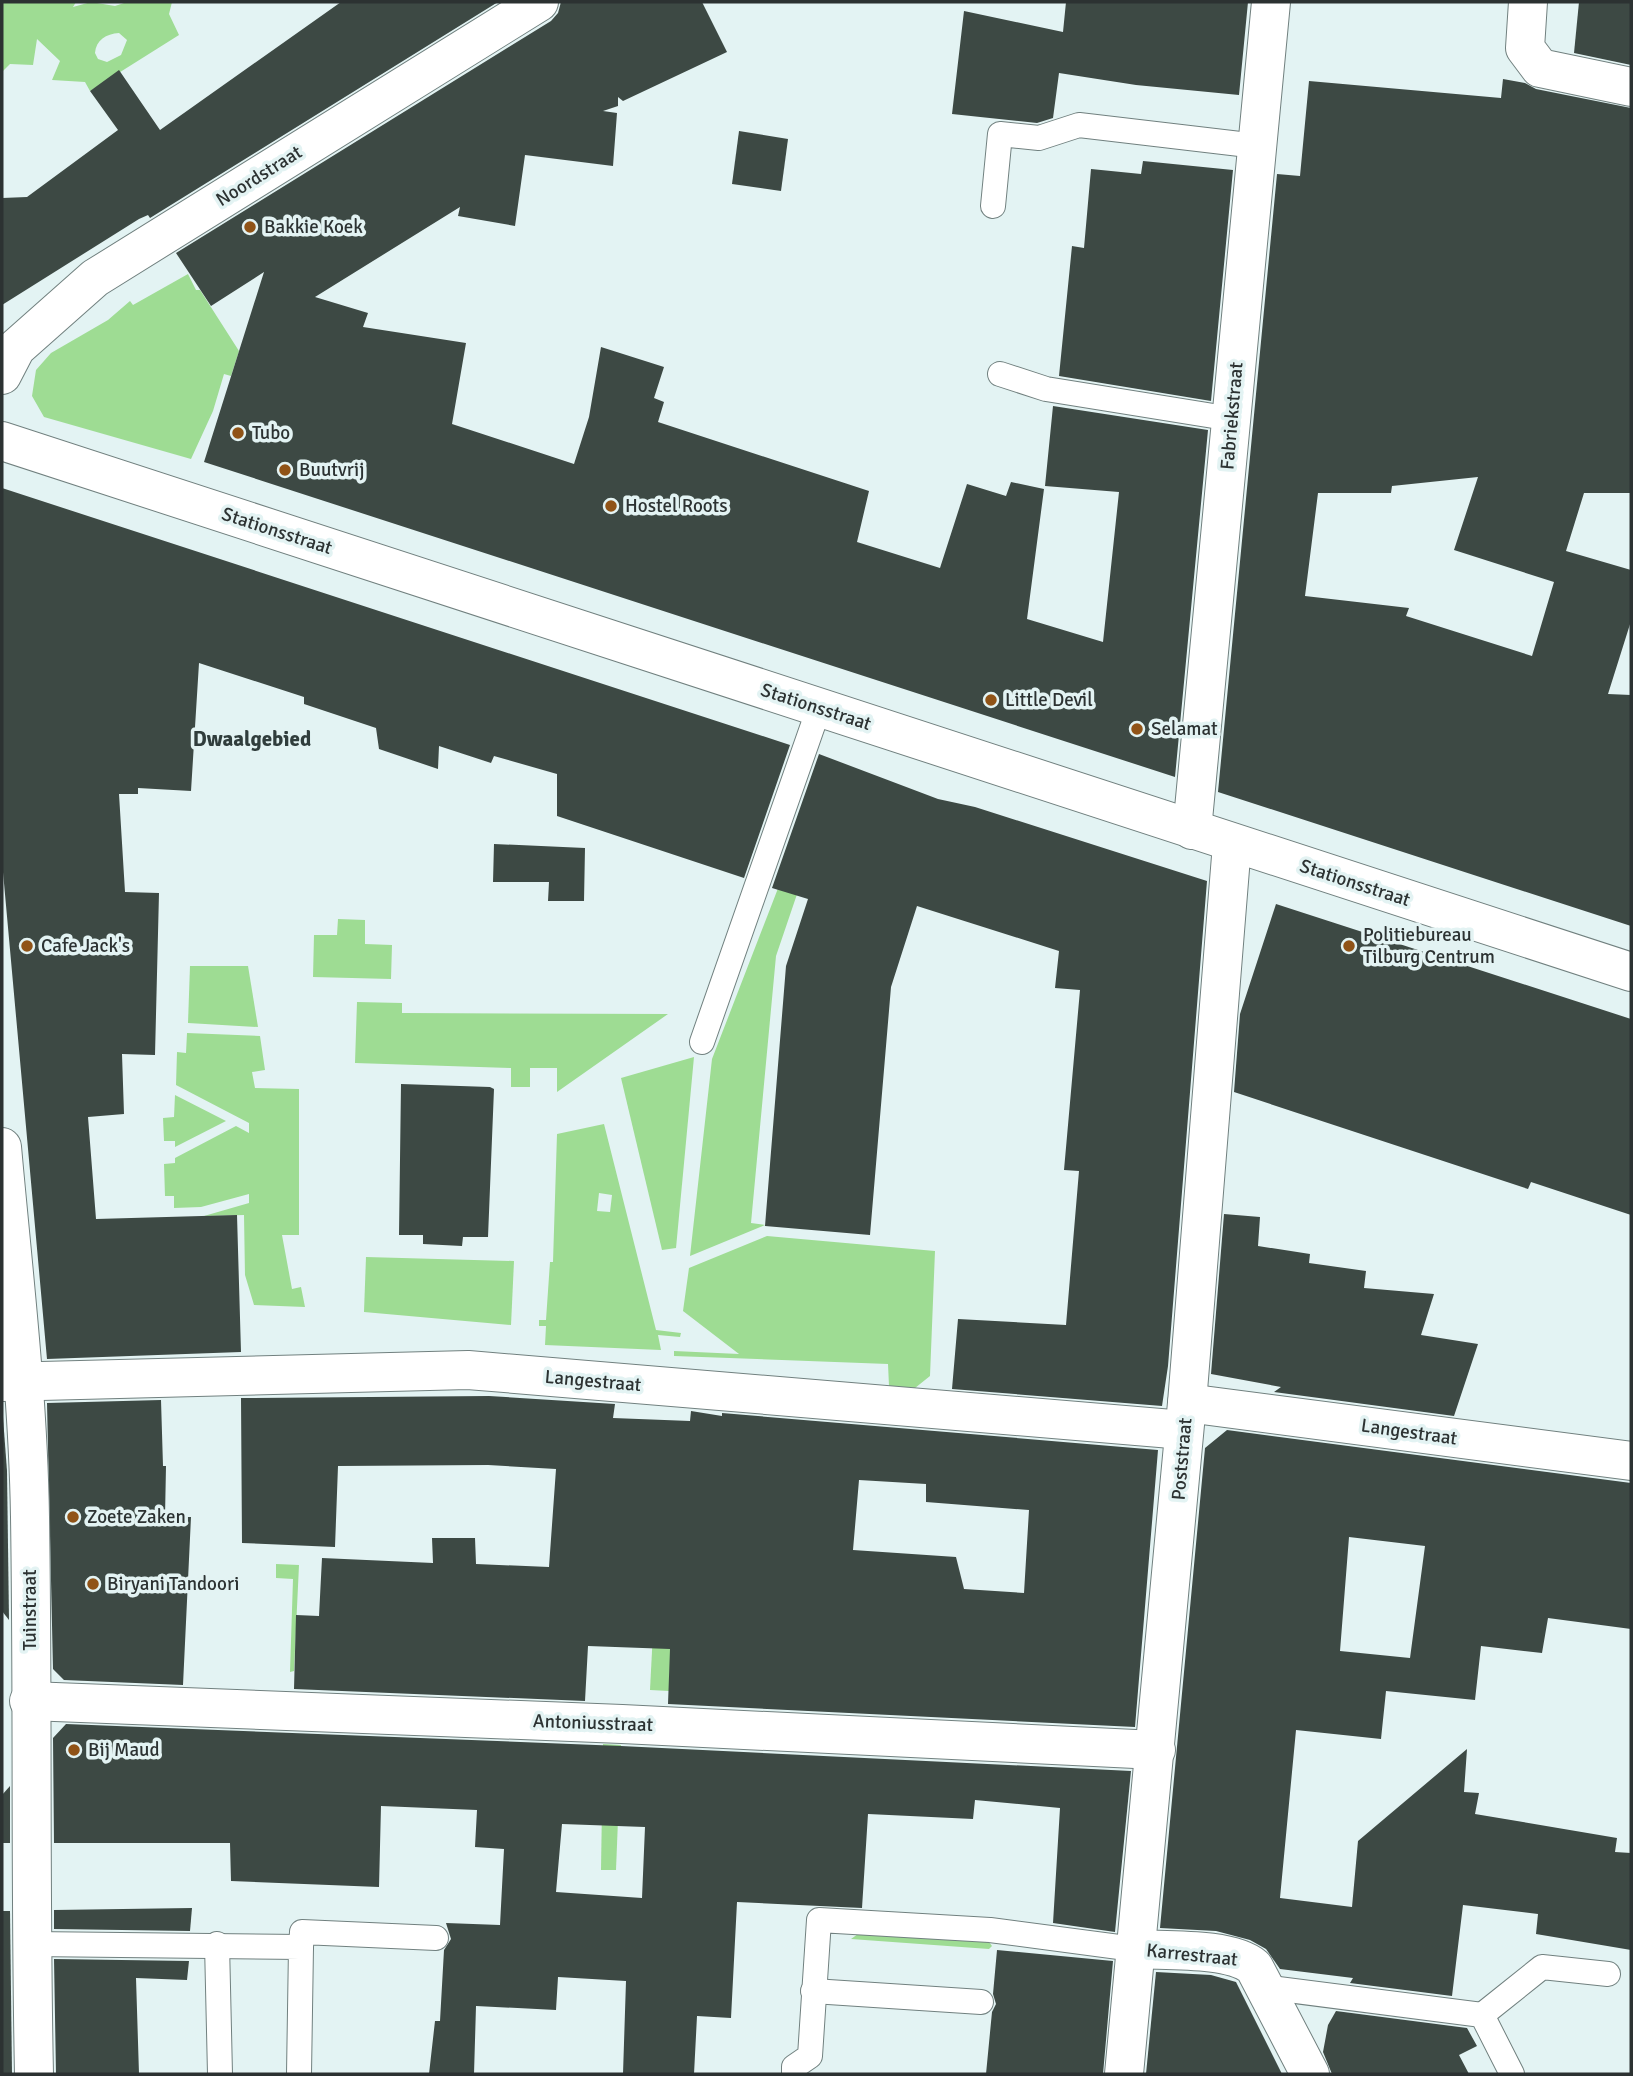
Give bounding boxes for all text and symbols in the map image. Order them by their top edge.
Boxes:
street label: Noordstraat [211,140,307,212]
place label: Bakkie Koek [264,215,363,239]
marker: Bakkie Koek [242,219,258,235]
street label: Fabriekstraat [1215,361,1249,471]
place label: Tubo [252,421,290,445]
marker: Tubo [230,425,246,441]
place label: Buutvrij [299,458,365,482]
marker: Buutvrij [277,462,293,478]
place label: Hostel Roots [625,494,727,518]
marker: Hostel Roots [603,498,619,514]
street label: Stationsstraat [219,502,336,560]
street label: Stationsstraat [758,678,875,736]
place label: Little Devil [1005,688,1093,712]
marker: Little Devil [983,692,999,708]
place label: Selamat [1151,717,1218,741]
marker: Selamat [1129,721,1145,737]
district label: Dwaalgebied [193,726,311,752]
street label: Stationsstraat [1297,854,1414,912]
place label: Politiebureau Tilburg Centrum [1363,923,1495,969]
place label: Cafe Jack's [41,934,130,958]
marker: Cafe Jack's [19,938,35,954]
marker: Politiebureau Tilburg Centrum [1341,938,1357,954]
street label: Langestraat [544,1365,643,1397]
street label: Langestraat [1359,1413,1459,1451]
street label: Poststraat [1166,1416,1198,1501]
place label: Zoete Zaken [87,1505,186,1529]
marker: Zoete Zaken [65,1509,81,1525]
street label: Tuinstraat [18,1569,42,1651]
place label: Biryani Tandoori [107,1572,239,1596]
marker: Biryani Tandoori [85,1576,101,1592]
street label: Antoniusstraat [533,1709,654,1737]
place label: Bij Maud [88,1738,160,1762]
marker: Bij Maud [66,1742,82,1758]
street label: Karrestraat [1145,1938,1239,1972]

